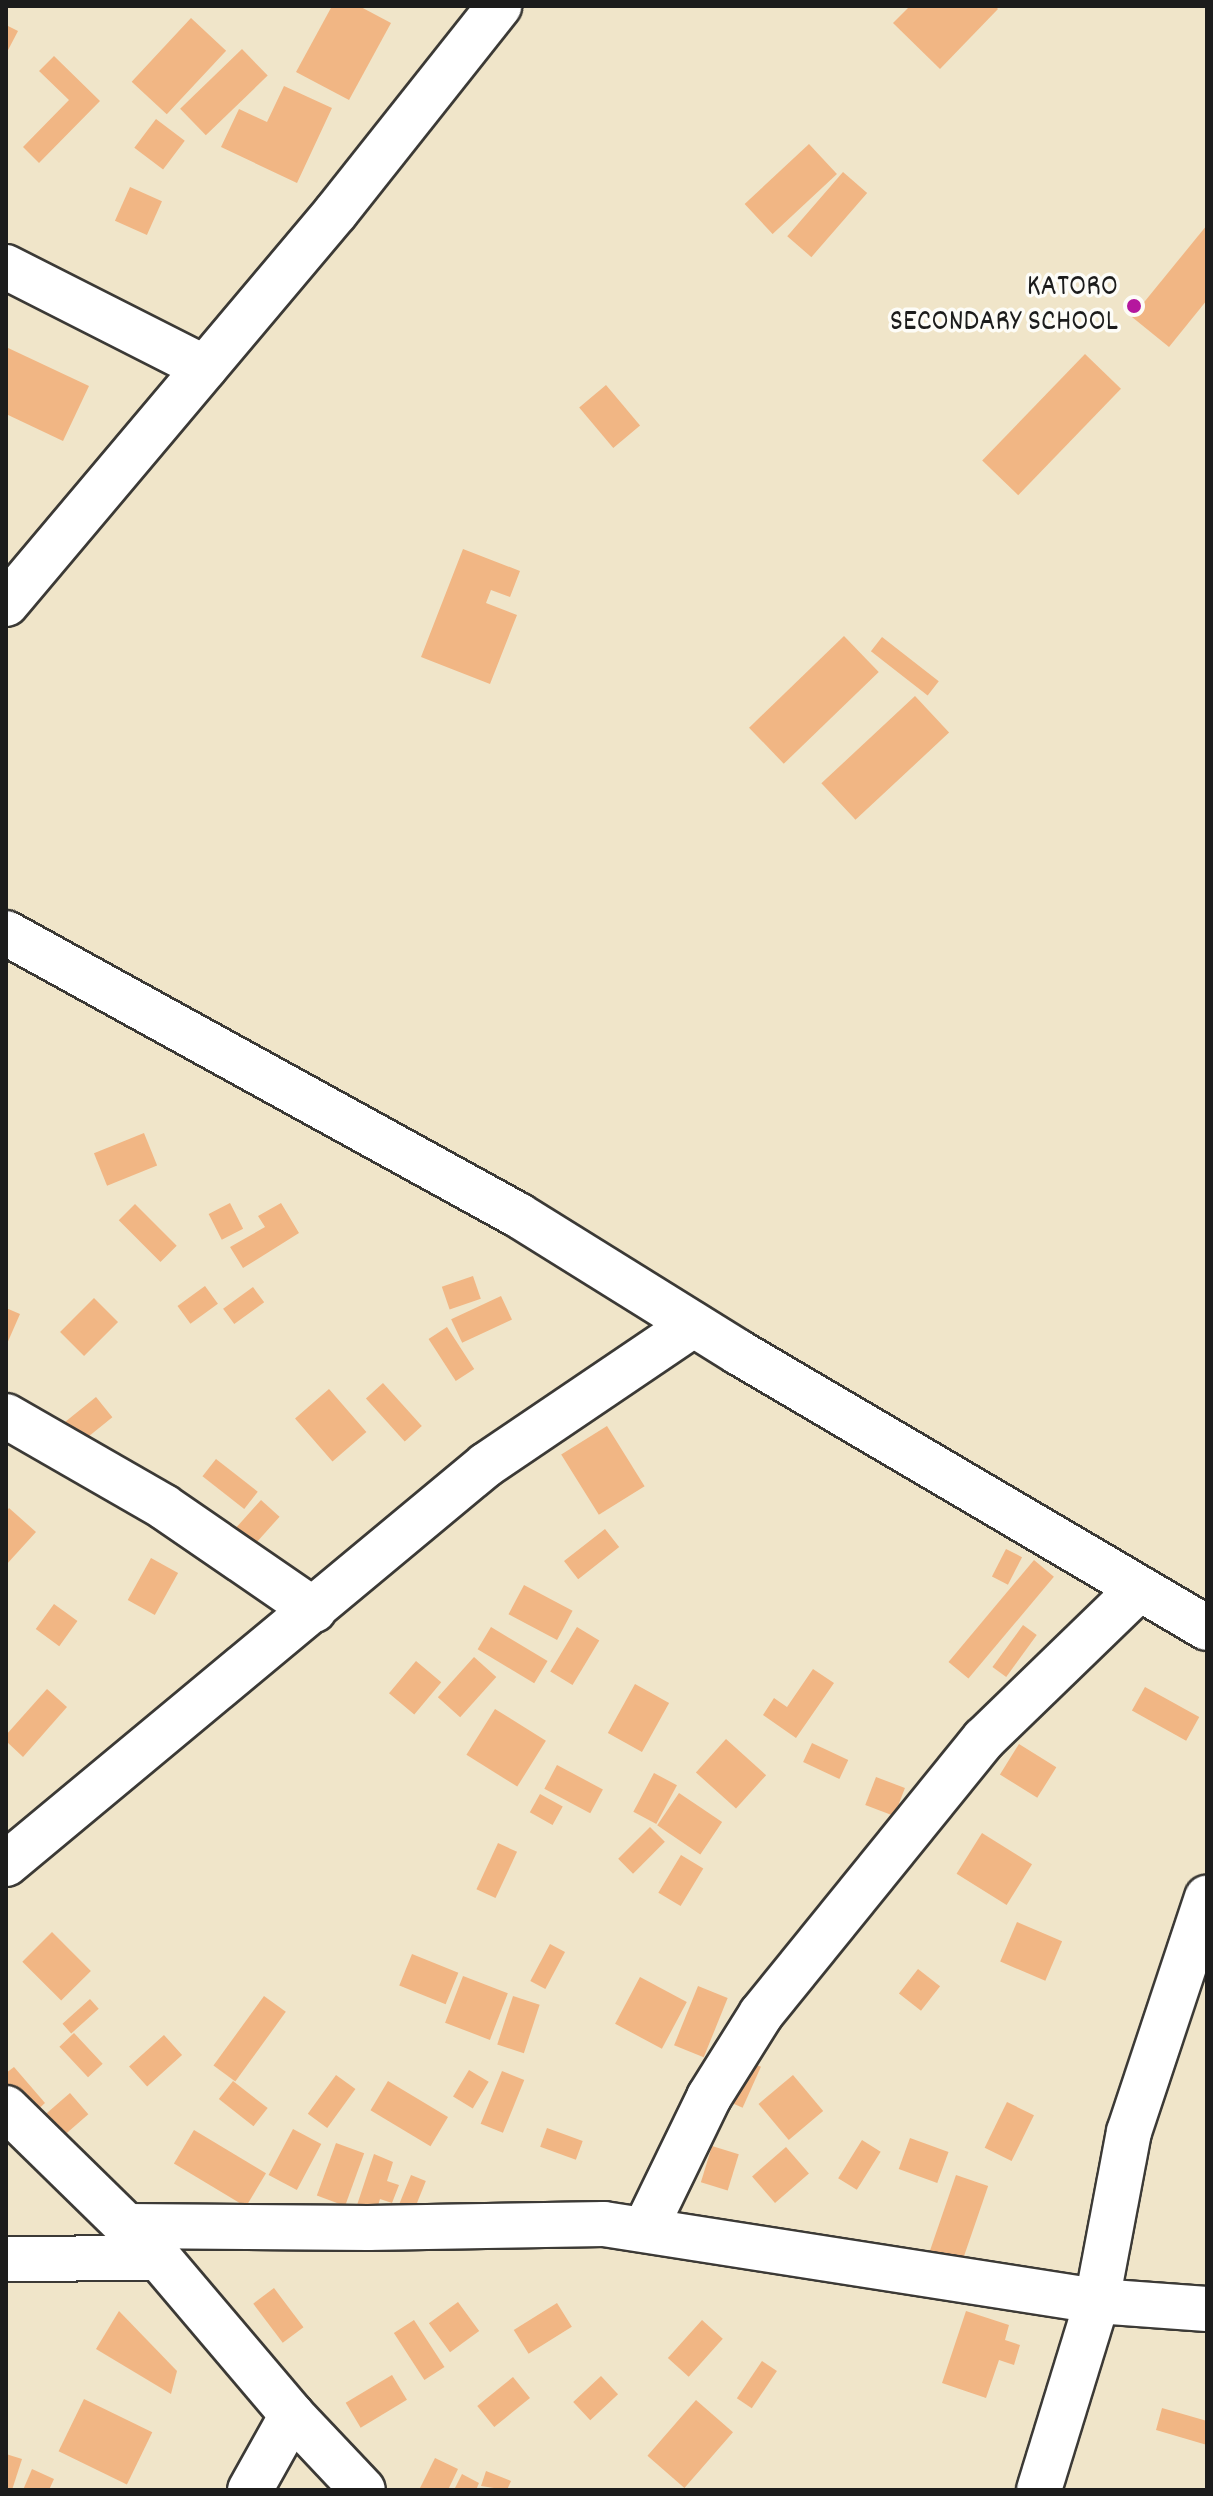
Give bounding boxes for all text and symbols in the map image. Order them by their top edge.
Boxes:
place label: KATORO SECONDARY SCHOOL [890,271,1118,342]
marker: KATORO SECONDARY SCHOOL [1125,297,1143,315]

